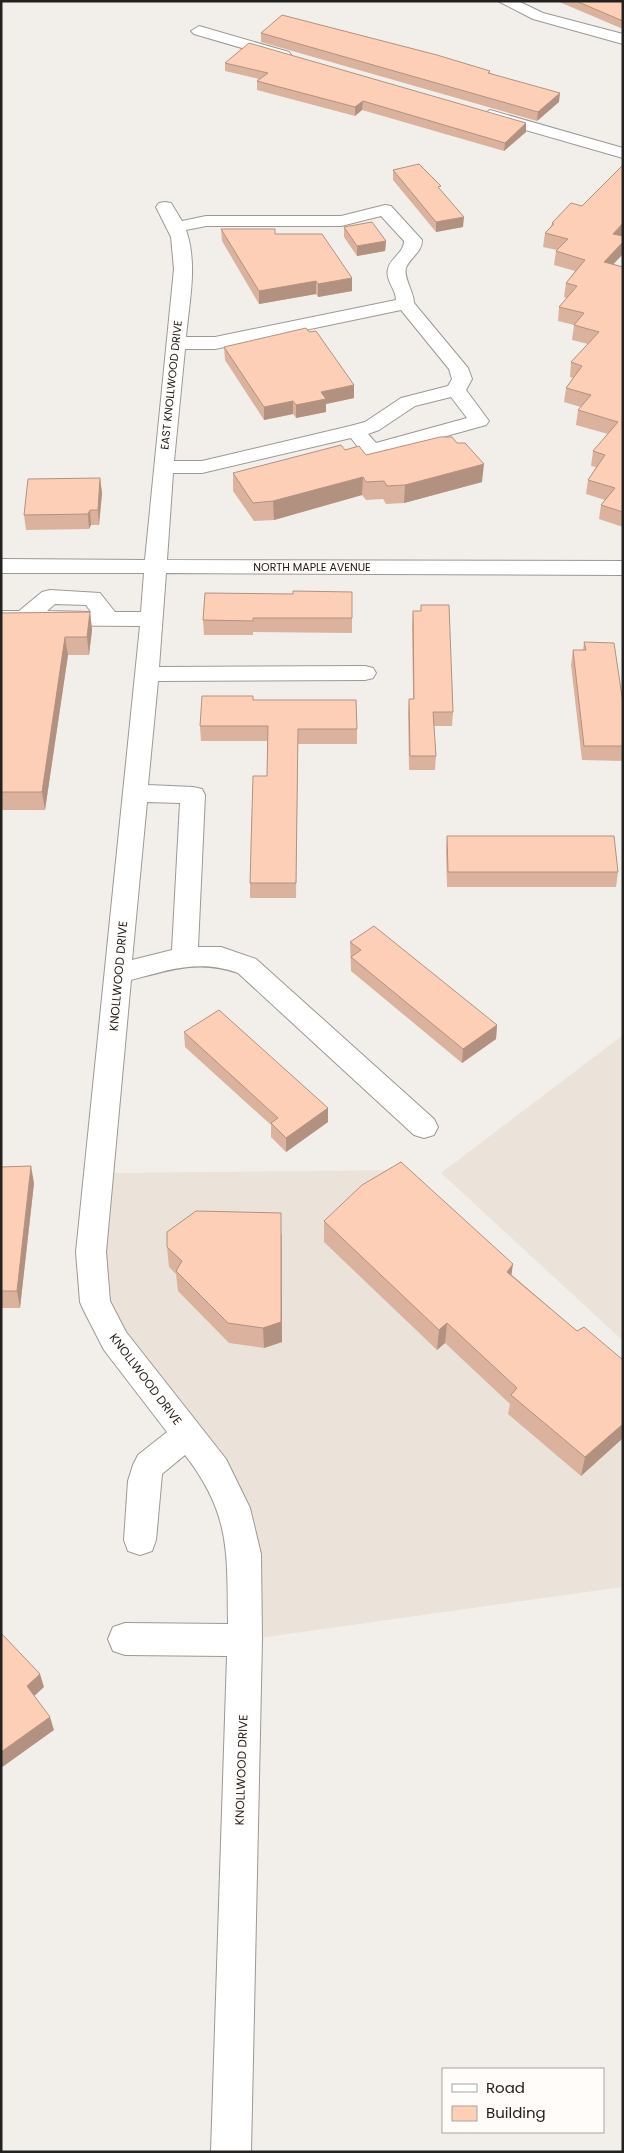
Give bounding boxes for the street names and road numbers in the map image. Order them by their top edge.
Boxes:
street label: EAST KNOLLWOOD DRIVE [156,320,186,450]
street label: NORTH MAPLE AVENUE [253,559,371,575]
street label: KNOLLWOOD DRIVE [105,920,131,1032]
street label: KNOLLWOOD DRIVE [106,1330,186,1428]
street label: KNOLLWOOD DRIVE [231,1714,251,1826]

